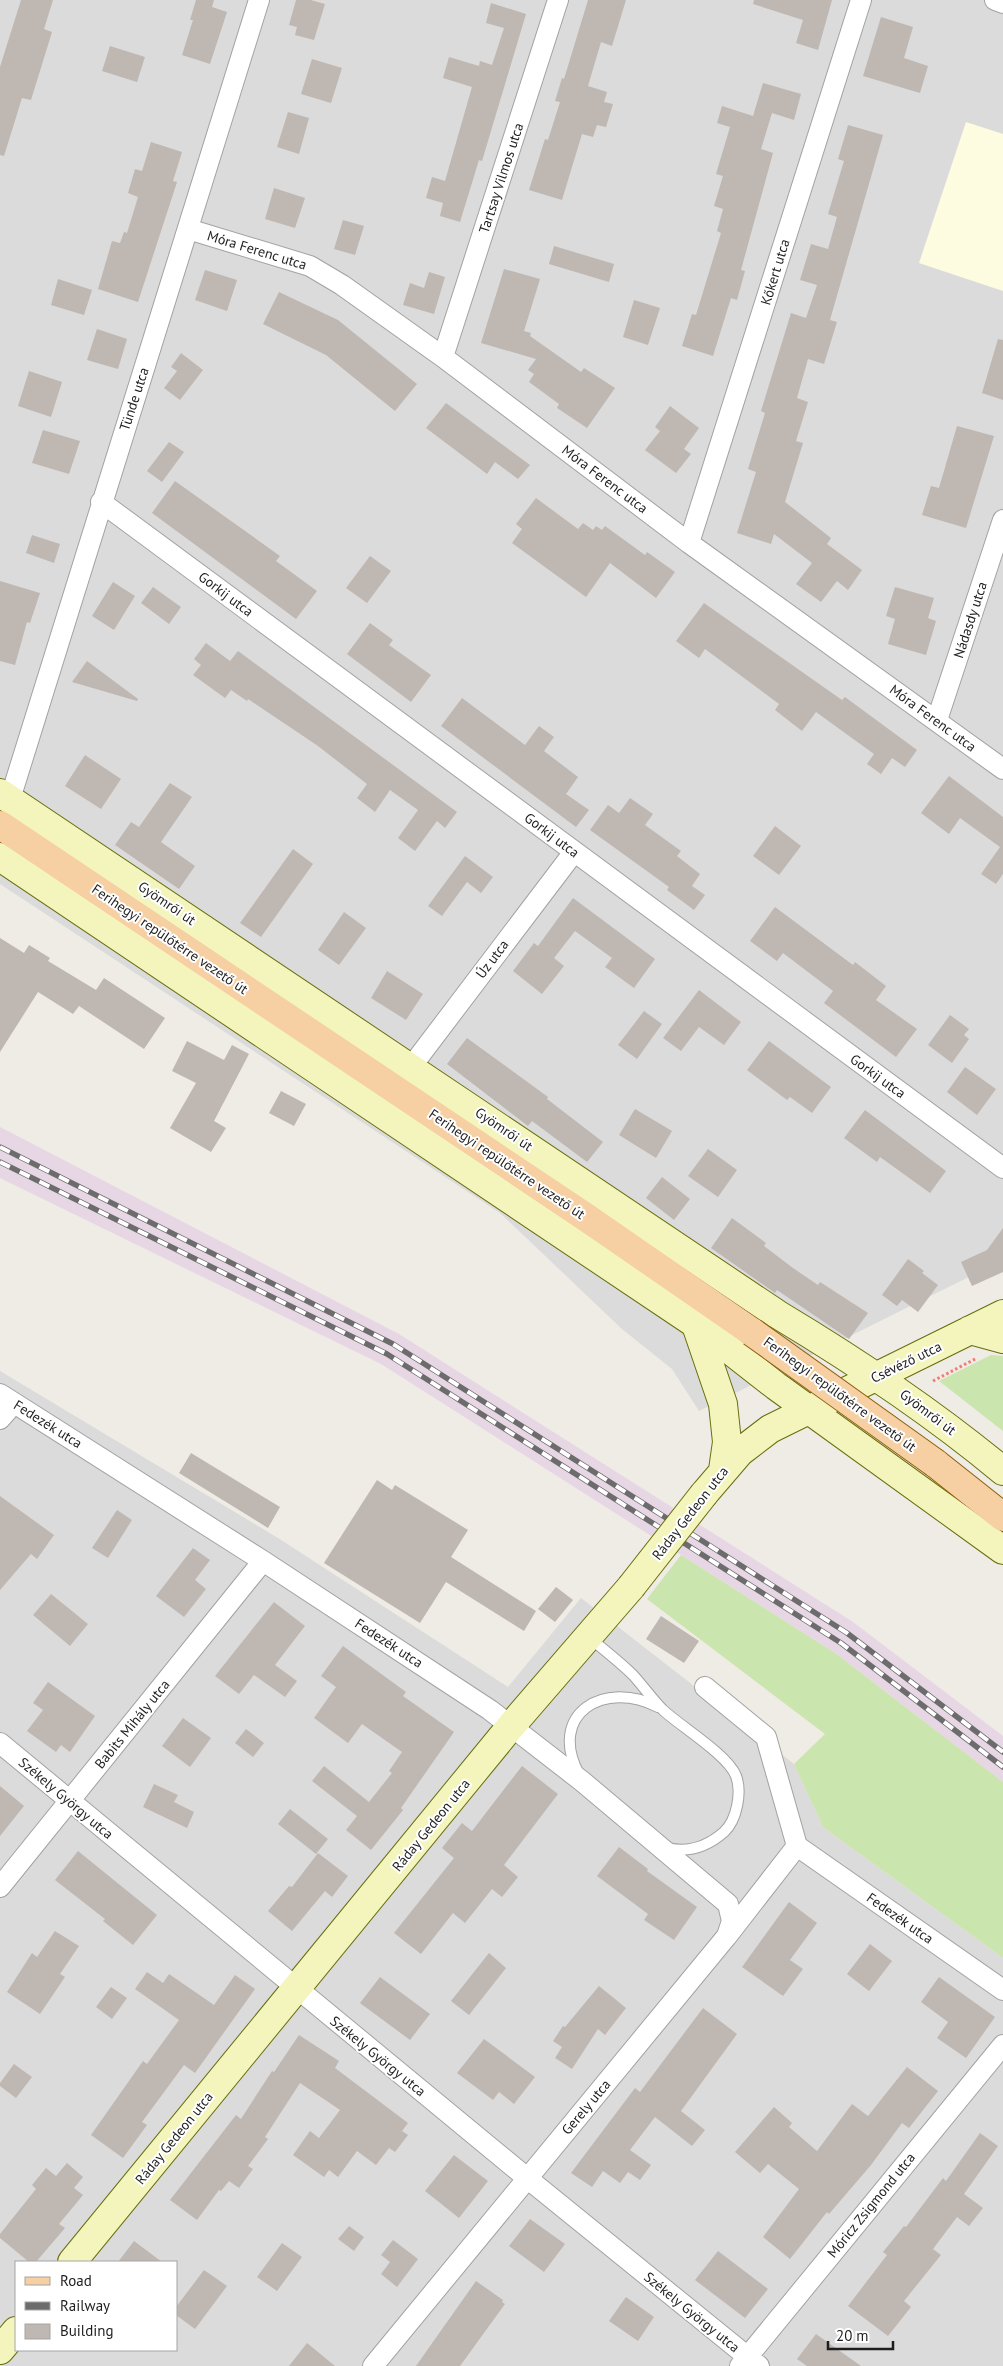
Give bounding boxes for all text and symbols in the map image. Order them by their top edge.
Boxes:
street label: Tartsay Vilmos utca [475,120,527,235]
street label: Móra Ferenc utca [205,226,309,274]
street label: Kőkert utca [756,237,794,307]
street label: Tünde utca [115,365,153,433]
street label: Móra Ferenc utca [558,441,652,517]
street label: Gorkij utca [195,568,257,621]
street label: Nádasdy utca [949,579,991,661]
street label: Móra Ferenc utca [886,680,980,756]
street label: Gorkij utca [521,809,583,862]
street label: Gyömrői út [135,877,200,929]
street label: Ferihegyi repülőtérre vezető út [89,880,252,998]
street label: Úz utca [472,936,512,982]
street label: Gorkij utca [847,1050,909,1102]
street label: Gyömrői út [472,1103,537,1155]
street label: Ferihegyi repülőtérre vezető út [426,1105,589,1223]
street label: Ferihegyi repülőtérre vezető út [760,1333,920,1456]
street label: Csévéző utca [868,1337,944,1387]
street label: Gyömrői út [896,1385,960,1439]
street label: Fedezék utca [10,1396,86,1452]
street label: Ráday Gedeon utca [648,1463,732,1563]
street label: Fedezék utca [352,1614,426,1672]
street label: Babits Mihály utca [91,1676,173,1772]
street label: Székely György utca [15,1753,117,1843]
street label: Ráday Gedeon utca [388,1775,474,1875]
street label: Fedezék utca [863,1888,937,1948]
street label: Székely György utca [327,2012,430,2100]
street label: Gerely utca [558,2076,614,2138]
street label: Ráday Gedeon utca [131,2088,217,2188]
street label: Móricz Zsigmond utca [823,2149,919,2261]
legend [15,2261,178,2351]
street label: Székely György utca [641,2268,744,2356]
text: Road [60,2271,92,2290]
text: Railway [60,2296,110,2315]
scale bar [828,2318,893,2350]
text: Building [60,2321,114,2340]
text: 20 m [836,2326,869,2345]

